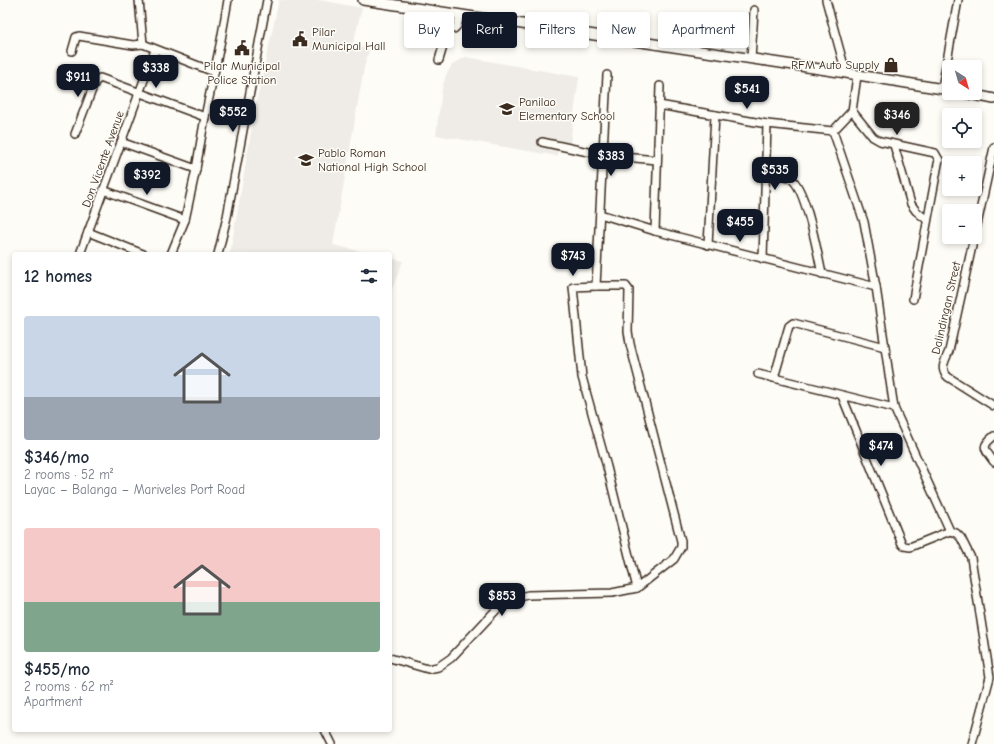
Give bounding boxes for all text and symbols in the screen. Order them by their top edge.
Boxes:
chip: Buy [404,12,454,48]
chip: Rent [462,12,517,48]
chip: Filters [525,12,589,48]
chip: New [597,12,650,48]
chip: Apartment [658,12,749,48]
place label: Pilar Municipal Hall [312,25,385,53]
public building icon: Pilar Municipal Hall [291,30,309,48]
public building icon: Pilar Municipal Police Station [233,39,251,57]
pin: $338 [132,55,180,89]
shop icon: RFM Auto Supply [882,56,900,74]
place label: RFM Auto Supply [791,58,880,72]
place label: Pilar Municipal Police Station [204,59,280,87]
text: $338 [142,60,170,75]
north arrow [942,60,982,100]
map controls [942,60,982,244]
pin: $911 [54,64,102,98]
text: $911 [66,69,90,84]
pin: $541 [723,76,771,110]
text: $541 [734,81,760,96]
place label: Panilao Elementary School [519,95,615,123]
pin: $552 [209,99,257,133]
school or university icon: Panilao Elementary School [498,100,516,118]
pin: $346 [873,102,921,136]
text: $552 [219,104,247,119]
text: $346 [883,107,911,122]
button: locate [942,108,982,148]
street label: Don Vicente Avenue [79,109,127,209]
pin: $383 [587,143,635,177]
place label: Pablo Roman National High School [318,146,426,174]
text: $383 [597,148,625,163]
school or university icon: Pablo Roman National High School [297,151,315,169]
button: + [942,156,982,196]
pin: $535 [751,157,799,191]
pin: $392 [123,162,171,196]
text: $535 [761,162,789,177]
text: $392 [133,167,161,182]
button: − [942,204,982,244]
pin: $455 [716,209,764,243]
text: $455 [726,214,754,229]
pin: $743 [549,243,597,277]
text: $743 [560,248,586,263]
street label: Dalindingan Street [929,260,964,356]
icon: filters [358,265,380,287]
text: 12 homes [24,267,92,286]
icon: home [166,342,238,414]
pin: $474 [857,433,905,467]
text: $474 [869,438,893,453]
text: $346/mo [24,448,89,467]
text: 2 rooms · 52 m² [24,467,113,482]
text: Layac – Balanga – Mariveles Port Road [24,482,245,497]
icon: home [166,554,238,626]
pin: $853 [478,583,526,617]
text: $853 [488,588,516,603]
text: $455/mo [24,660,90,679]
text: 2 rooms · 62 m² [24,679,113,694]
text: Apartment [24,694,82,709]

